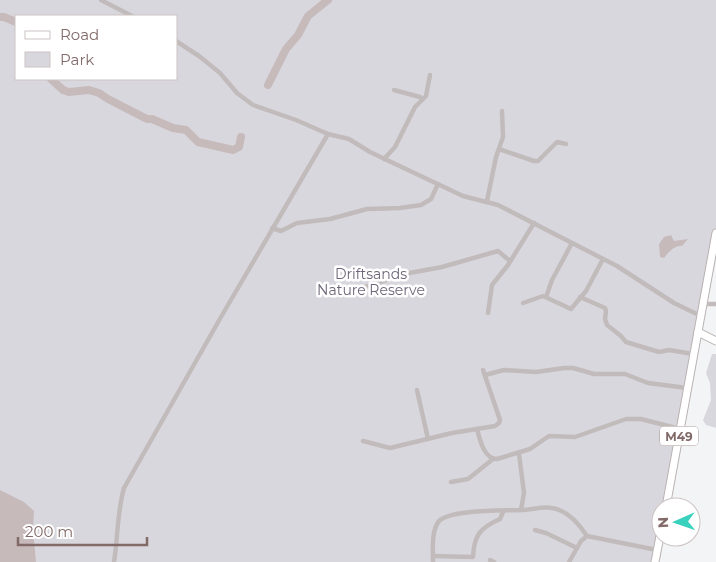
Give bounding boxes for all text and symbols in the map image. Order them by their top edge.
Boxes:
legend [15,15,178,80]
text: Road [60,25,99,44]
text: Park [60,50,94,69]
park label: Driftsands Nature Reserve [317,265,425,299]
road number: M49 [660,426,698,446]
north arrow [651,497,701,547]
scale bar [18,514,146,546]
text: N [654,516,672,528]
text: 200 m [25,522,73,541]

